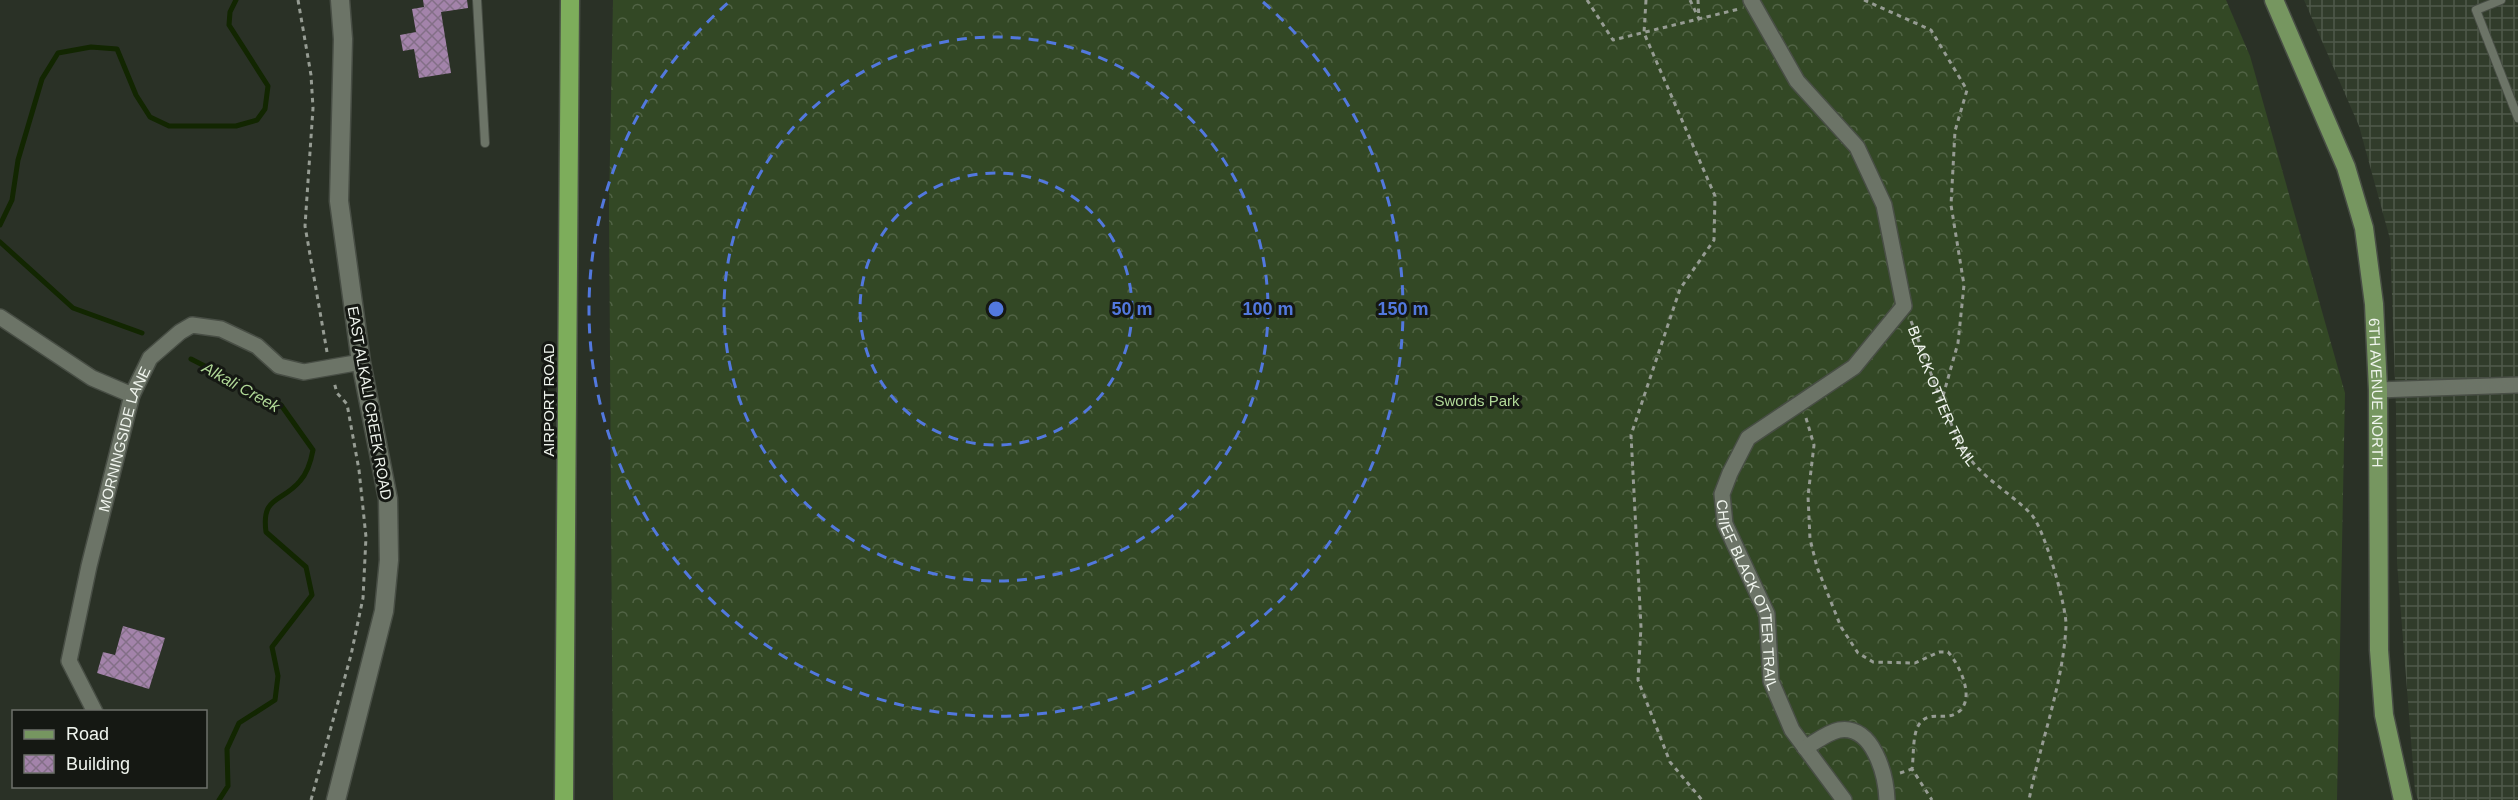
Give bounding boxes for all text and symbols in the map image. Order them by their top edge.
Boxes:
centre of rings [986,299,1006,319]
text: 50 m [1111,299,1153,319]
text: 100 m [1242,299,1294,319]
text: 150 m [1377,299,1429,319]
street label: EAST ALKALI CREEK ROAD [345,305,395,501]
street label: 6TH AVENUE NORTH [2366,318,2387,468]
street label: BLACK OTTER TRAIL [1905,323,1980,469]
street label: AIRPORT ROAD [540,343,557,457]
water label: Alkali Creek [199,358,283,416]
street label: MORNINGSIDE LANE [94,364,153,514]
park label: Swords Park [1434,392,1520,409]
street label: CHIEF BLACK OTTER TRAIL [1714,499,1782,692]
legend [12,710,207,788]
text: Road [66,724,109,744]
text: Building [66,754,130,774]

